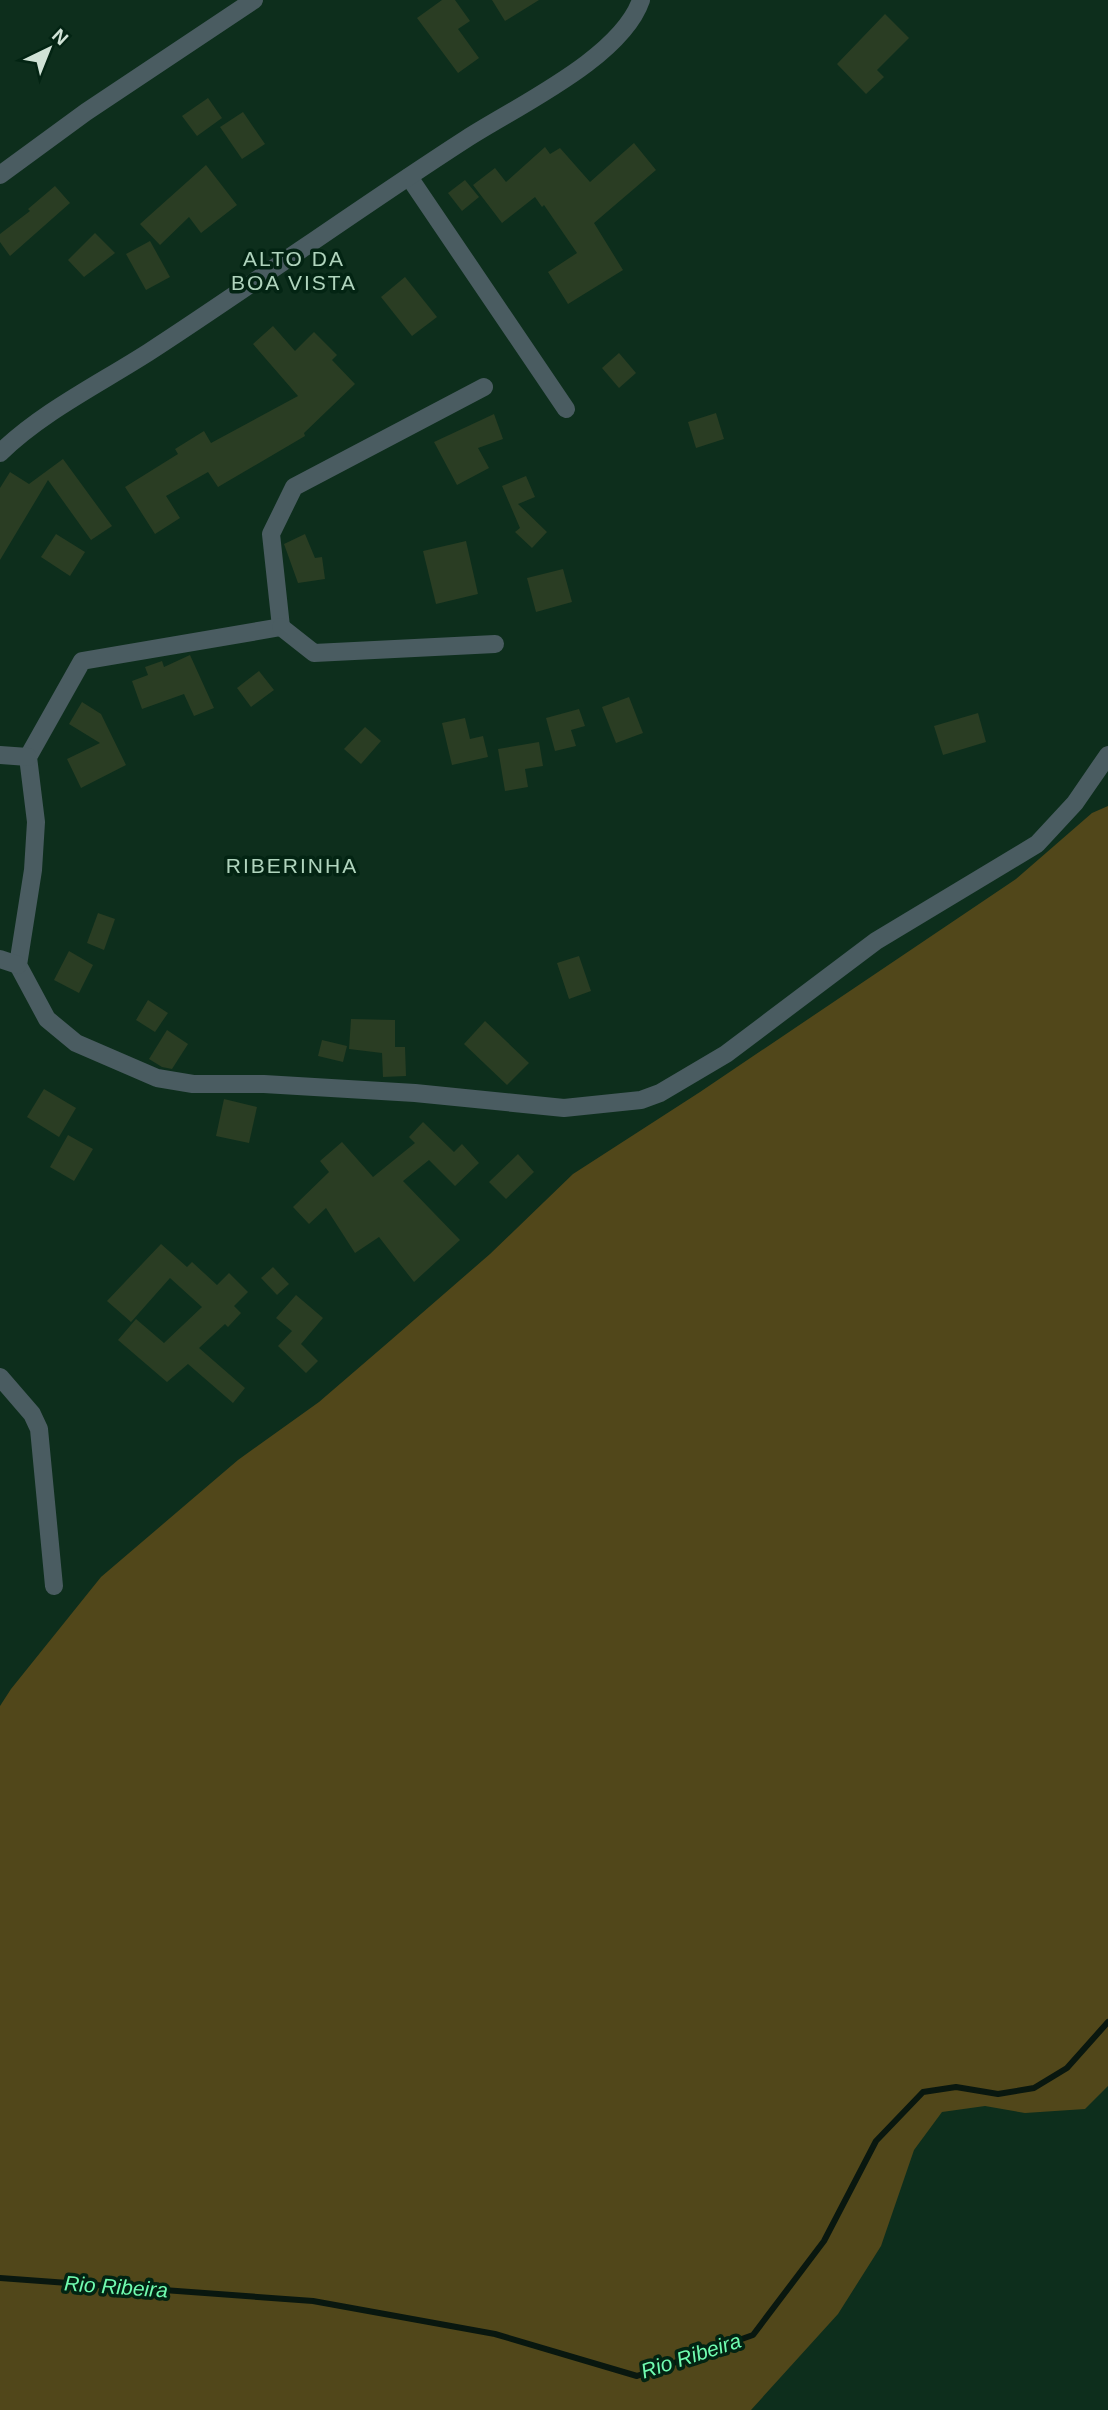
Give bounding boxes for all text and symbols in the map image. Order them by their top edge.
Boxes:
north arrow [14,14,84,84]
text: N [48,25,72,49]
district label: ALTO DA BOA VISTA [231,247,357,294]
district label: RIBERINHA [226,854,358,877]
water label: Rio Ribeira [63,2271,169,2302]
water label: Rio Ribeira [638,2329,744,2383]

